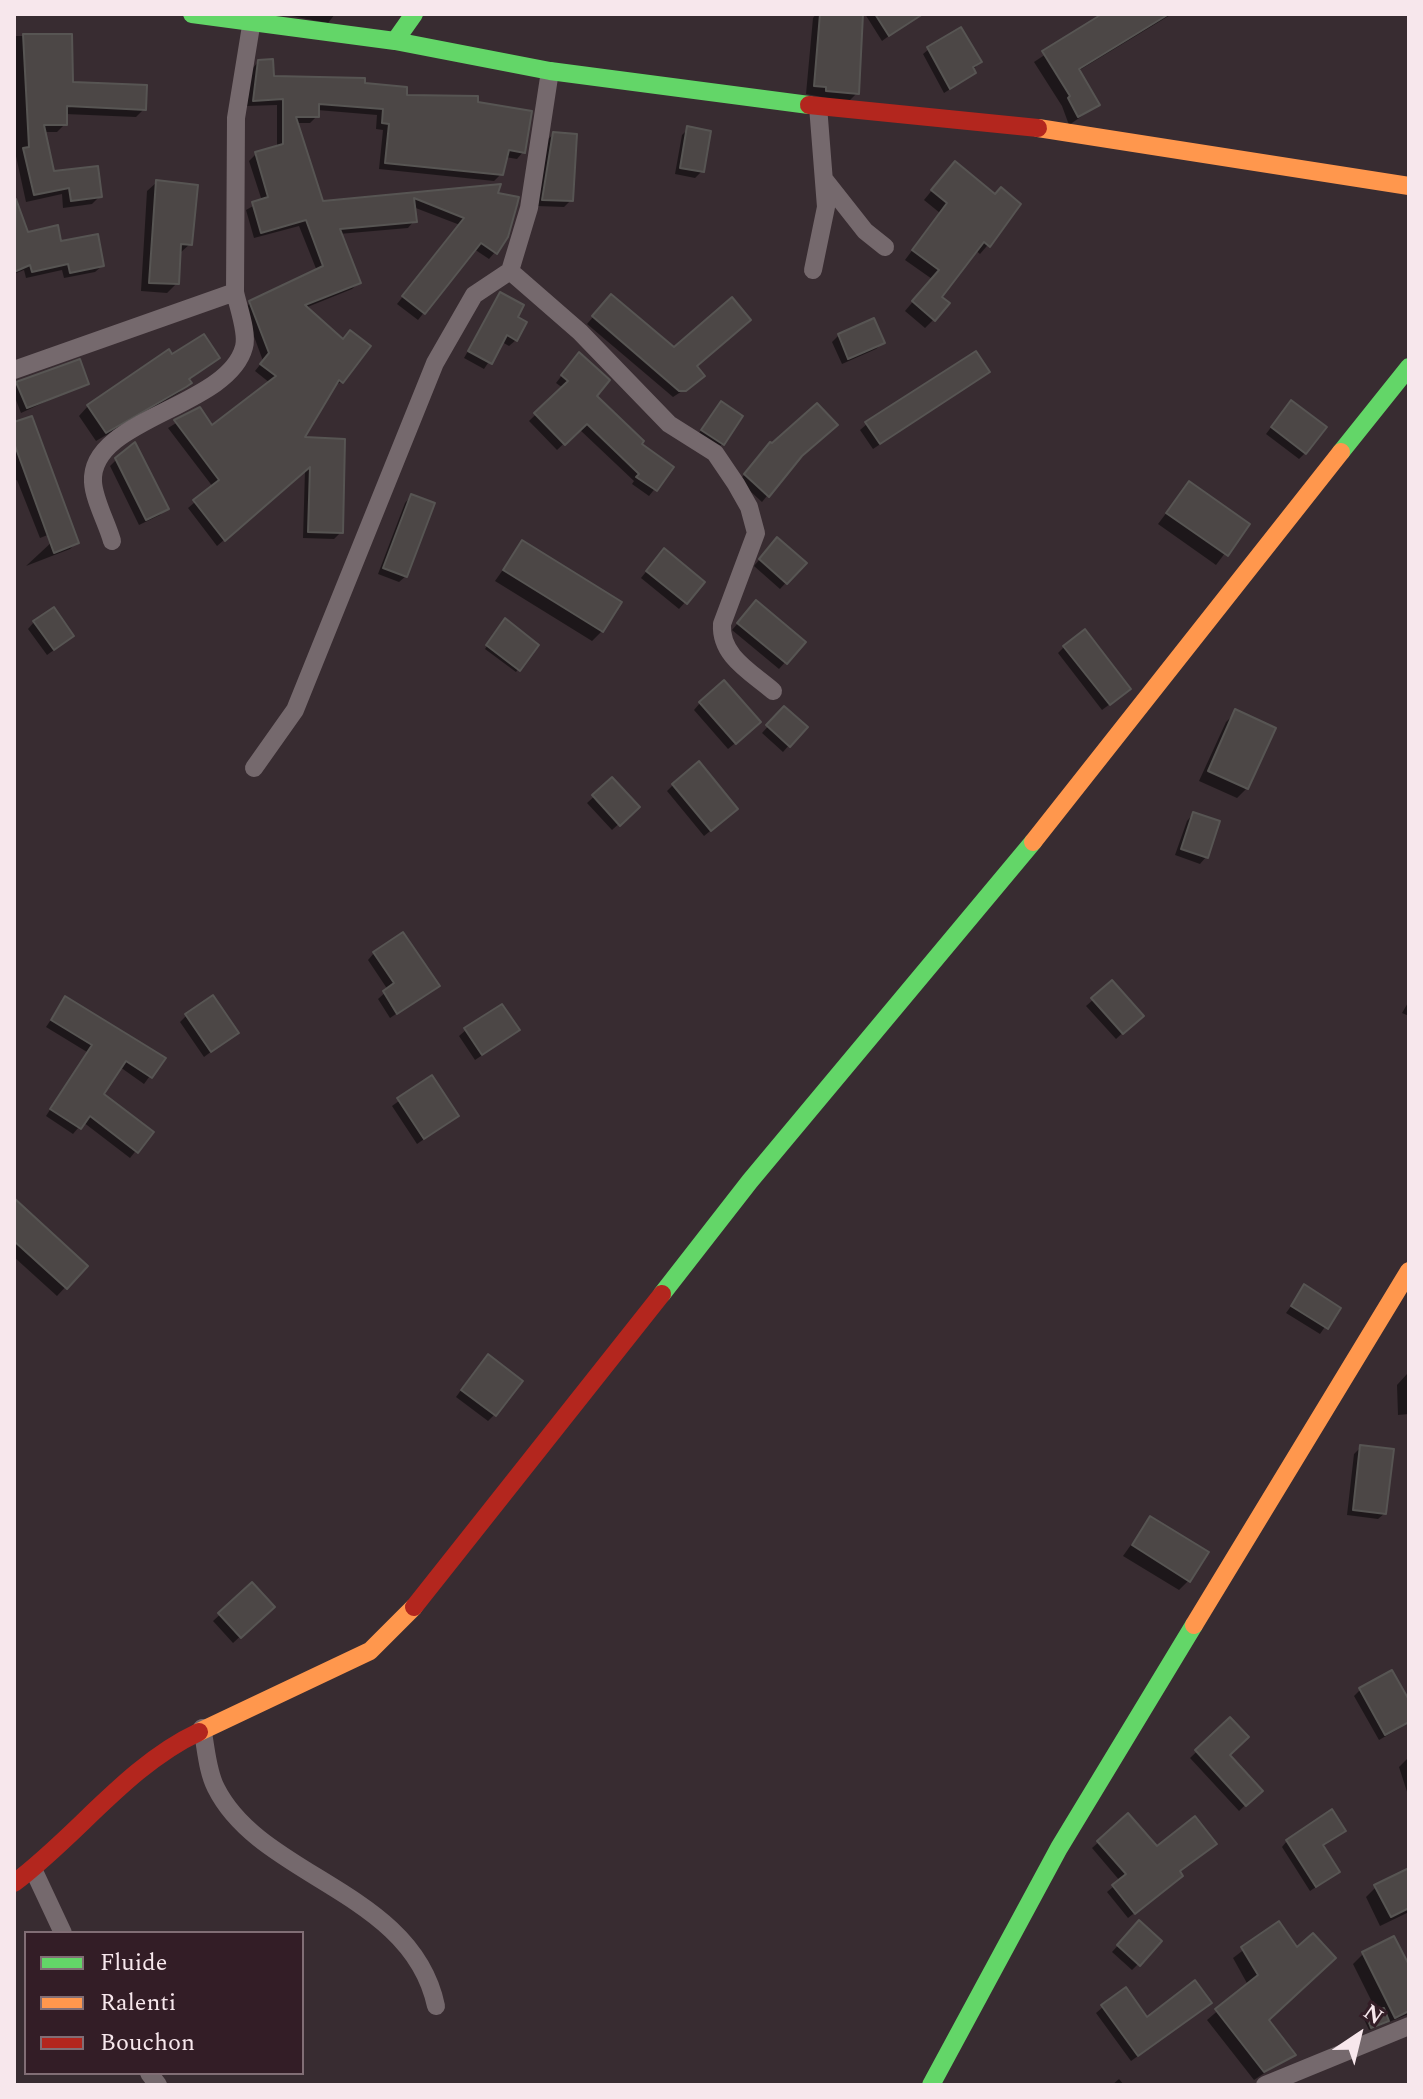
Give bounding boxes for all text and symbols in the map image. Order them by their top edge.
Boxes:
legend [24,1931,304,2075]
text: Fluide [100,1945,167,1981]
text: Ralenti [100,1985,176,2021]
north arrow [1319,1995,1399,2075]
text: N [1356,1996,1390,2034]
text: Bouchon [100,2025,195,2061]

